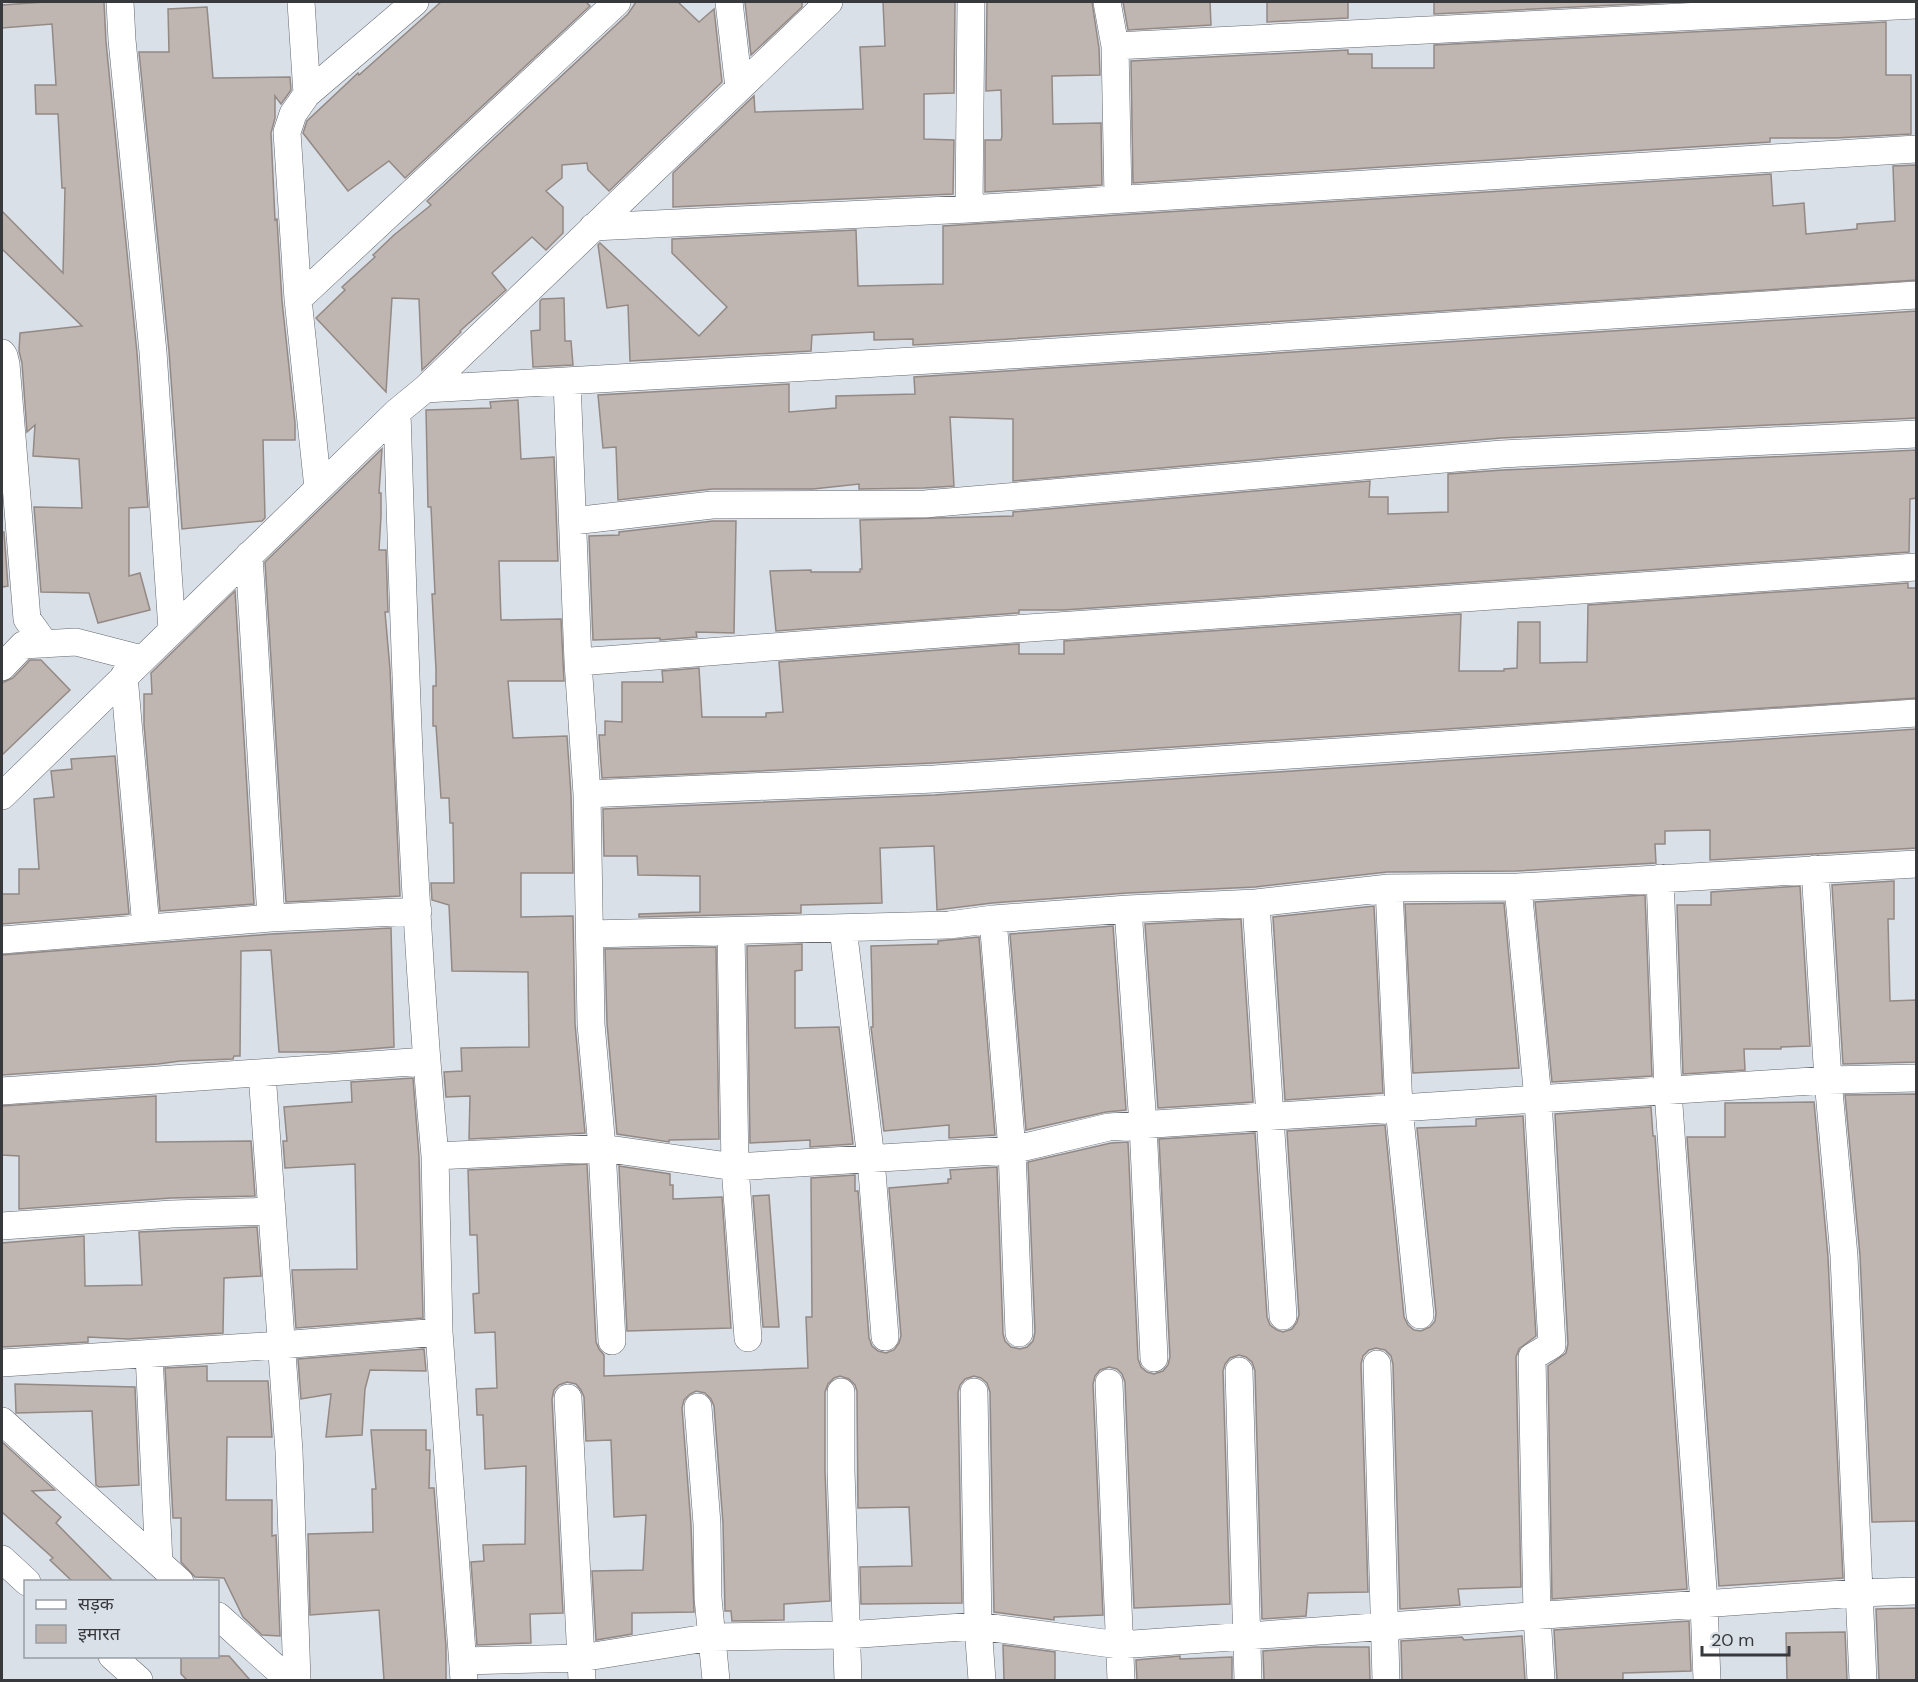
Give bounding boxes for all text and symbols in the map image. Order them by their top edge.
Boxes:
legend [24,1580,219,1658]
text: सड़क [78,1592,115,1616]
scale bar [1702,1619,1789,1657]
text: इमारत [78,1622,121,1646]
text: 20 m [1711,1628,1754,1652]

